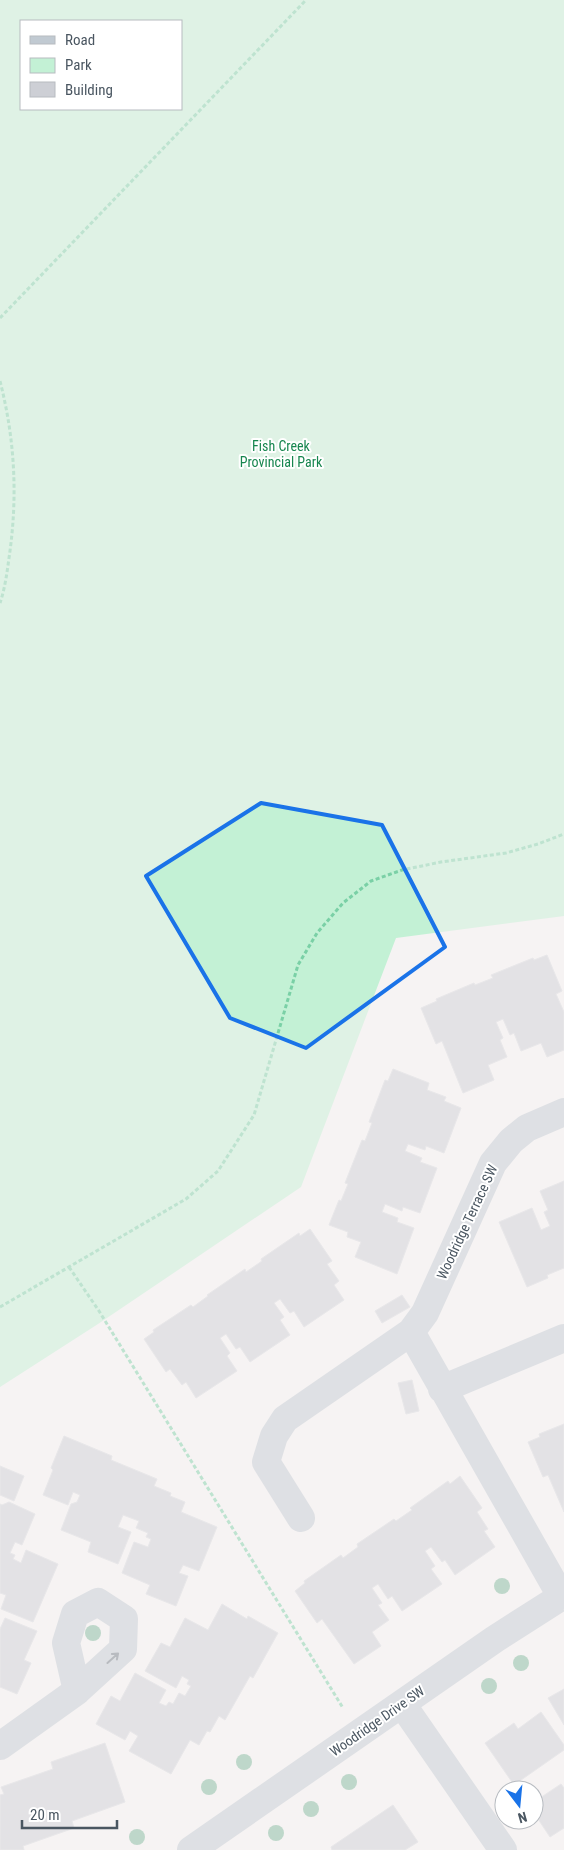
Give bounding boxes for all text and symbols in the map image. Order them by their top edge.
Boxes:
legend [20,20,182,110]
text: Road [65,31,95,49]
text: Park [65,56,92,74]
text: Building [65,81,113,99]
park label: Fish Creek Provincial Park [240,438,323,470]
street label: Woodridge Terrace SW [433,1162,501,1282]
one-way arrow [107,1652,120,1664]
street label: Woodridge Drive SW [327,1682,428,1760]
north arrow [494,1780,544,1830]
scale bar [22,1798,118,1830]
text: 20 m [30,1806,60,1824]
text: N [516,1809,529,1826]

